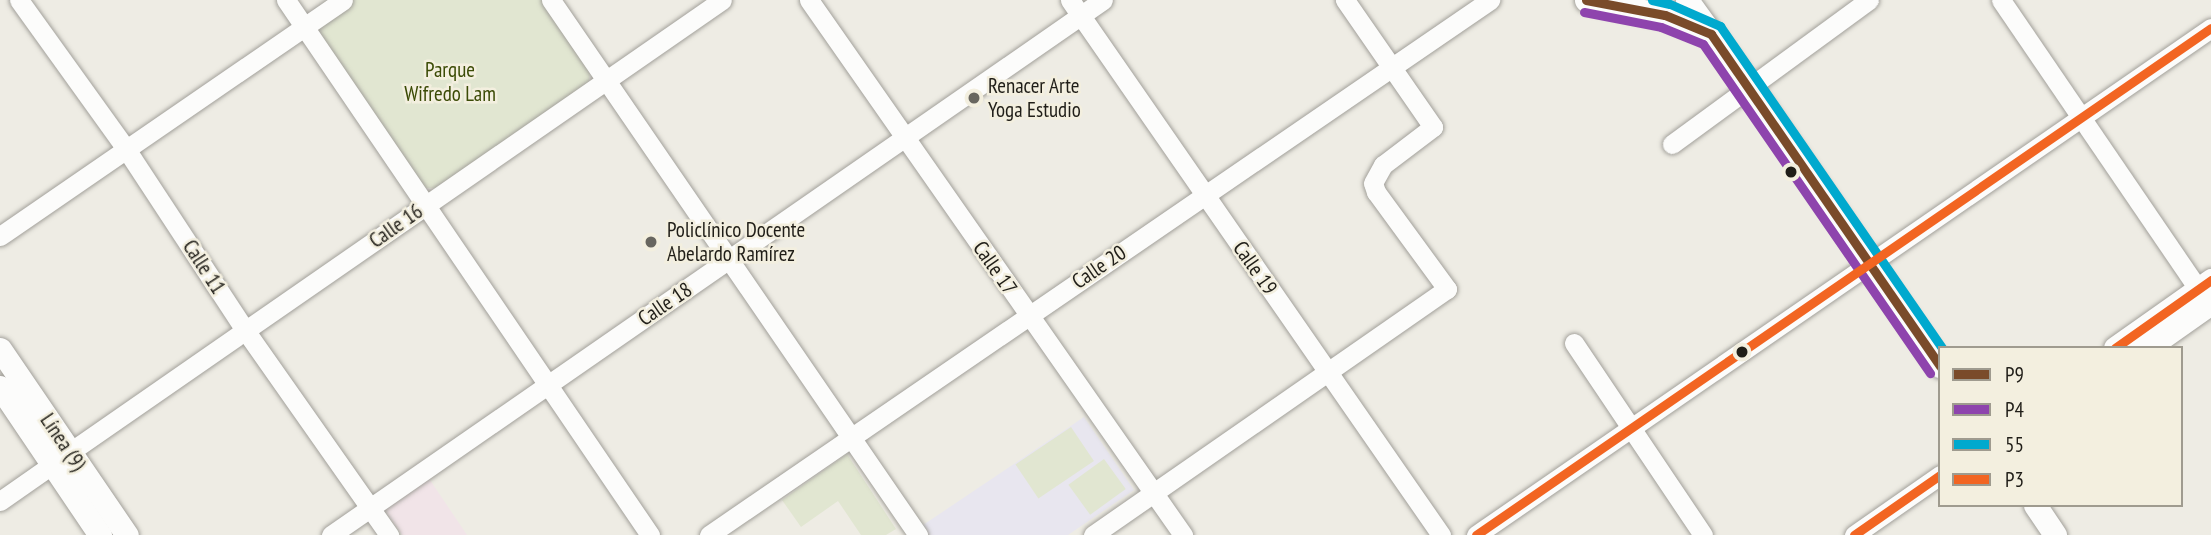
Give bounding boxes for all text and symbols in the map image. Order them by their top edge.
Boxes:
park label: Parque Wifredo Lam [404,57,496,107]
place label: Renacer Arte Yoga Estudio [988,73,1081,123]
marker: Renacer Arte Yoga Estudio [966,90,982,106]
unlabelled marker [1784,165,1798,179]
street label: Calle 16 [364,199,428,253]
place label: Policlínico Docente Abelardo Ramírez [667,217,805,267]
marker: Policlínico Docente Abelardo Ramírez [641,232,661,252]
street label: Calle 11 [177,235,231,299]
street label: Calle 17 [968,236,1022,300]
street label: Calle 19 [1228,236,1282,300]
street label: Calle 20 [1067,240,1131,294]
street label: Calle 18 [633,277,697,331]
unlabelled marker [1735,345,1749,359]
legend [1938,346,2183,507]
text: P9 [2005,361,2024,388]
text: P4 [2005,396,2024,423]
street label: Línea (9) [35,409,91,475]
text: 55 [2005,431,2024,458]
text: P3 [2005,466,2024,493]

